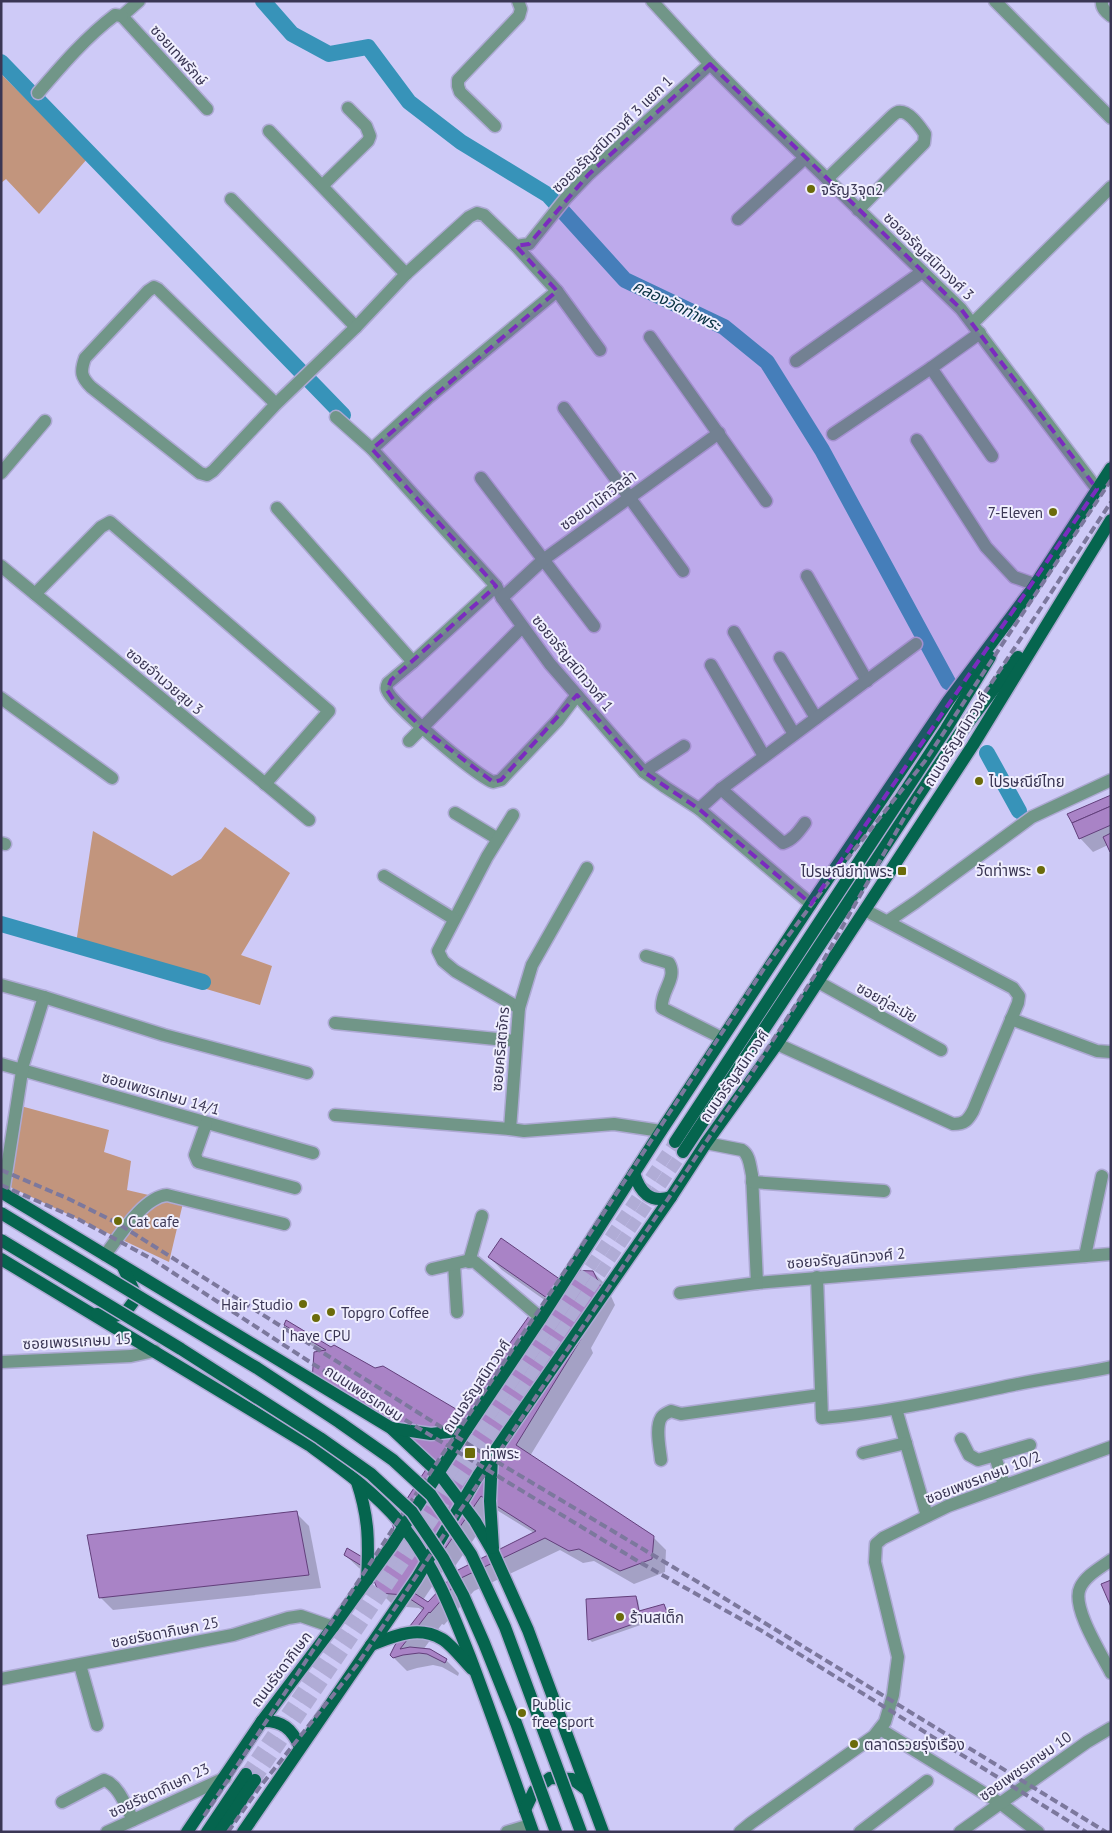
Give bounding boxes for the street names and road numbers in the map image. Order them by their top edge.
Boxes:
street label: ซอยเทพรักษ์ [147,20,212,90]
street label: ซอยจรัญสนิทวงศ์ 3 แยก 1 [548,71,676,197]
street label: ซอยจรัญสนิทวงศ์ 3 [880,208,978,304]
street label: ซอยนานักวิลล่า [556,466,640,534]
street label: ซอยจรัญสนิทวงศ์ 1 [528,611,618,715]
street label: ซอยอำนวยสุข 3 [123,643,207,719]
street label: ถนนจรัญสนิทวงศ์ [919,688,993,790]
street label: ซอยภู่ละมัย [853,978,921,1026]
street label: ซอยคริสตจักร [487,1006,513,1092]
street label: ถนนจรัญสนิทวงศ์ [695,1026,773,1126]
street label: ซอยเพชรเกษม 14/1 [100,1067,222,1119]
street label: ซอยจรัญสนิทวงศ์ 2 [786,1243,906,1273]
street label: ซอยเพชรเกษม 15 [22,1329,132,1353]
street label: ถนนจรัญสนิทวงศ์ [438,1336,514,1436]
street label: ถนนเพชรเกษม [321,1361,407,1425]
street label: ซอยเพชรเกษม 10/2 [923,1446,1043,1508]
street label: ซอยรัชดาภิเษก 25 [110,1612,220,1652]
street label: ถนนรัชดาภิเษก [246,1627,316,1711]
street label: ซอยเพชรเกษม 10 [975,1727,1075,1805]
street label: ซอยรัชดาภิเษก 23 [106,1758,212,1822]

